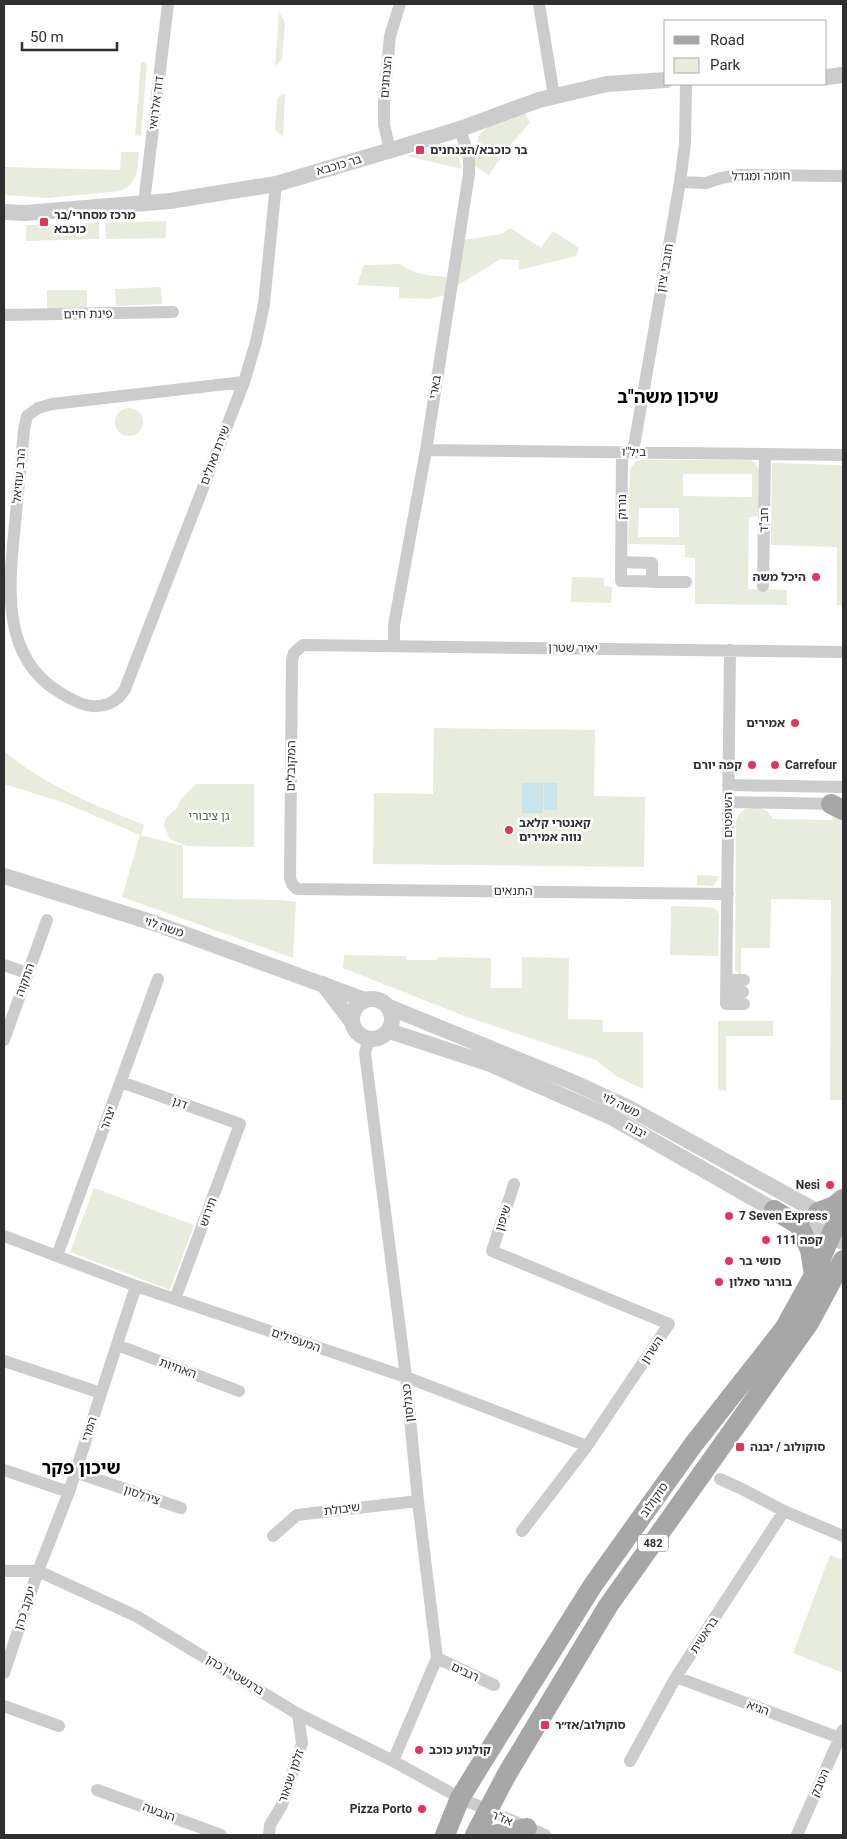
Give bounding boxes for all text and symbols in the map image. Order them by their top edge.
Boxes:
scale bar [22,20,118,52]
legend [664,20,827,85]
text: 50 m [30,28,64,46]
text: Road [710,31,744,49]
street label: הצנחנים [377,55,395,99]
text: Park [710,56,741,74]
street label: דוד אלרואי [146,75,166,131]
place label: בר כוכבא/הצנחנים [430,143,528,157]
marker: בר כוכבא/הצנחנים [414,144,426,156]
street label: בר כוכבא [315,152,363,178]
street label: חומה ומגדל [731,168,791,184]
place label: מרכז מסחרי/בר כוכבא [54,208,136,236]
marker: מרכז מסחרי/בר כוכבא [38,216,50,228]
street label: חובבי ציון [654,242,676,293]
street label: פינת חיים [63,307,113,321]
street label: בארי [426,374,444,400]
district label: שיכון משה"ב [617,386,719,407]
street label: שירת גאולים [197,423,233,487]
street label: ביל"ו [622,445,646,459]
street label: הרב עוזיאל [10,448,28,504]
street label: נורוק [615,494,629,520]
street label: חב"ד [757,507,771,533]
place label: היכל משה [753,570,806,584]
marker: היכל משה [810,571,822,583]
street label: יאיר שטרן [548,641,598,655]
place label: אמירים [746,716,785,730]
marker: אמירים [789,717,801,729]
street label: המקובלים [284,740,298,792]
place label: קפה יורם [693,758,742,772]
place label: Carrefour [785,758,837,772]
marker: קפה יורם [746,759,758,771]
marker: Carrefour [769,759,781,771]
street label: השופטים [721,792,735,838]
park label: גן ציבורי [189,809,230,823]
place label: קאנטרי קלאב נווה אמירים [519,816,591,844]
marker: קאנטרי קלאב נווה אמירים [503,824,515,836]
street label: התנאים [493,884,533,898]
street label: משה לוי [143,914,186,940]
street label: התקוה [13,961,37,999]
street label: משה לוי [600,1090,642,1120]
street label: דגן [171,1094,190,1112]
street label: יצהר [97,1104,119,1132]
street label: יבנה [623,1119,649,1141]
place label: Nesi [796,1178,820,1192]
marker: Nesi [824,1179,836,1191]
street label: תירוש [196,1196,220,1228]
street label: שיפון [492,1203,514,1233]
place label: 7 Seven Express [739,1209,828,1223]
marker: 7 Seven Express [723,1210,735,1222]
place label: קפה 111 [776,1233,823,1247]
marker: קפה 111 [760,1234,772,1246]
place label: סושי בר [739,1254,781,1268]
marker: סושי בר [723,1255,735,1267]
place label: בורגר סאלון [729,1275,792,1289]
marker: בורגר סאלון [713,1276,725,1288]
street label: המעפילים [270,1325,322,1355]
street label: השרון [638,1334,666,1366]
street label: האחיות [158,1355,198,1381]
street label: כצנלסון [399,1383,417,1423]
street label: המרי [78,1415,100,1443]
place label: סוקולוב / יבנה [750,1440,825,1454]
marker: סוקולוב / יבנה [734,1441,746,1453]
district label: שיכון פקר [41,1457,121,1478]
street label: סוקולוב [637,1480,671,1520]
street label: צירלסון [122,1482,162,1508]
street label: שיבולת [323,1500,361,1518]
road number: 482 [638,1535,668,1552]
street label: יעקב כהן [11,1584,39,1632]
street label: בראשית [687,1614,721,1656]
street label: ברנשטיין כהן [203,1652,267,1698]
street label: רגבים [449,1660,481,1684]
street label: הגיא [745,1698,771,1718]
place label: סוקולוב/אז״ר [555,1718,626,1732]
marker: סוקולוב/אז״ר [539,1719,551,1731]
place label: קולנוע כוכב [429,1743,491,1757]
marker: קולנוע כוכב [413,1744,425,1756]
street label: זלמן שנאור [275,1747,307,1805]
street label: הטבק [808,1767,832,1799]
street label: הגבעה [141,1800,177,1824]
place label: Pizza Porto [350,1802,412,1816]
marker: Pizza Porto [416,1803,428,1815]
street label: אז"ר [489,1807,515,1829]

